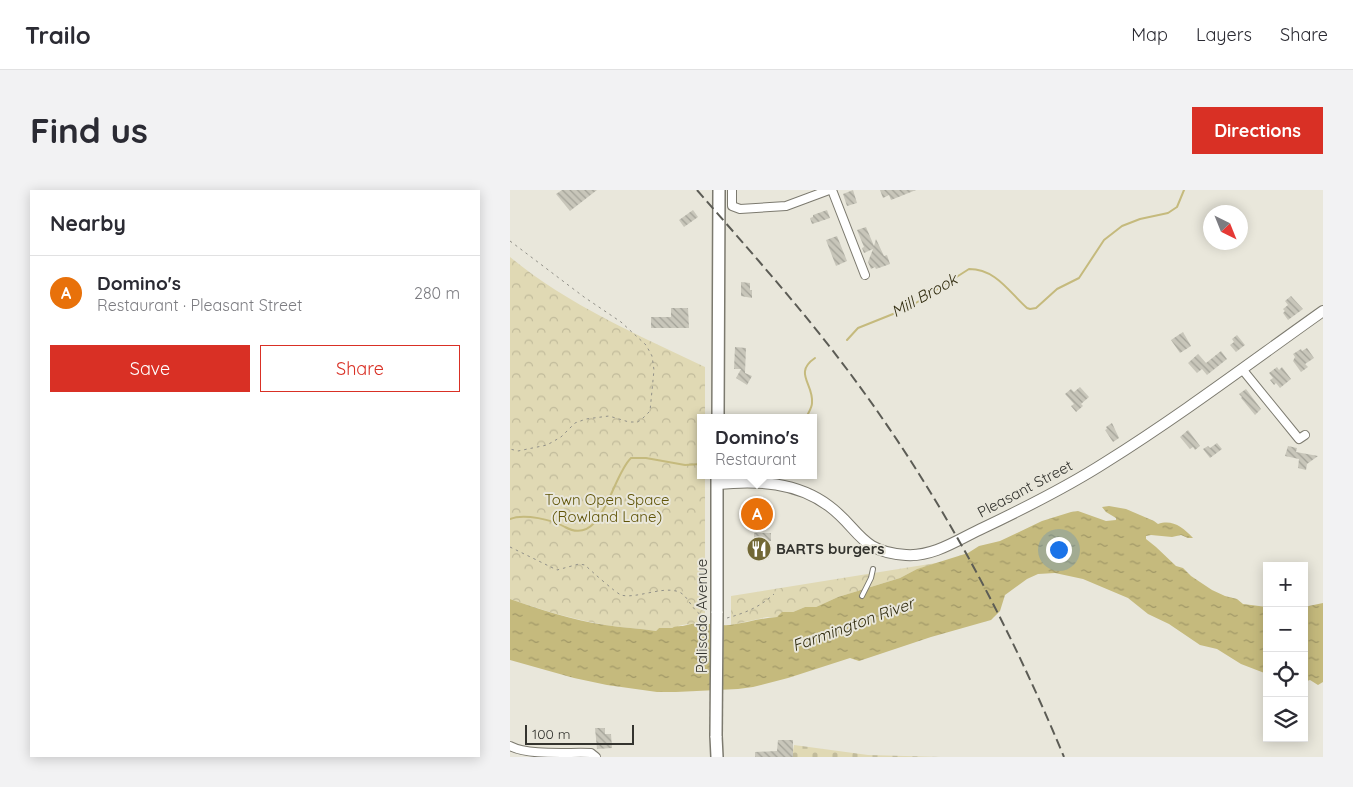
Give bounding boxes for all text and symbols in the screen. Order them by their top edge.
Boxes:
text: Trailo [25,20,91,50]
text: Map [1131,23,1168,46]
text: Layers [1196,23,1252,46]
text: Share [1280,23,1328,46]
button: Directions [1192,107,1323,154]
text: Find us [30,108,148,152]
north arrow [1203,205,1248,250]
text: Nearby [50,210,126,236]
water label: Mill Brook [887,268,962,321]
text: Domino's [97,271,181,295]
text: A [61,283,71,303]
text: 280 m [414,283,460,303]
text: Restaurant · Pleasant Street [97,295,302,315]
button: Save [50,345,250,392]
button: Share [260,345,460,392]
popup [697,414,817,479]
text: Domino's [715,425,799,449]
text: Restaurant [715,449,797,469]
street label: Pleasant Street [974,456,1076,522]
park label: Town Open Space (Rowland Lane) [544,490,670,526]
pin: A [741,495,773,533]
restaurant icon: BARTS burgers [746,536,772,562]
your location [1046,537,1072,563]
place label: BARTS burgers [776,539,884,558]
street label: Palisado Avenue [692,559,711,673]
map controls [1263,562,1308,742]
button: + [1263,562,1308,607]
water label: Farmington River [789,592,918,655]
button: − [1263,607,1308,652]
button: locate [1263,652,1308,697]
button: layers [1263,697,1308,742]
scale bar [525,722,634,745]
text: 100 m [532,725,570,743]

